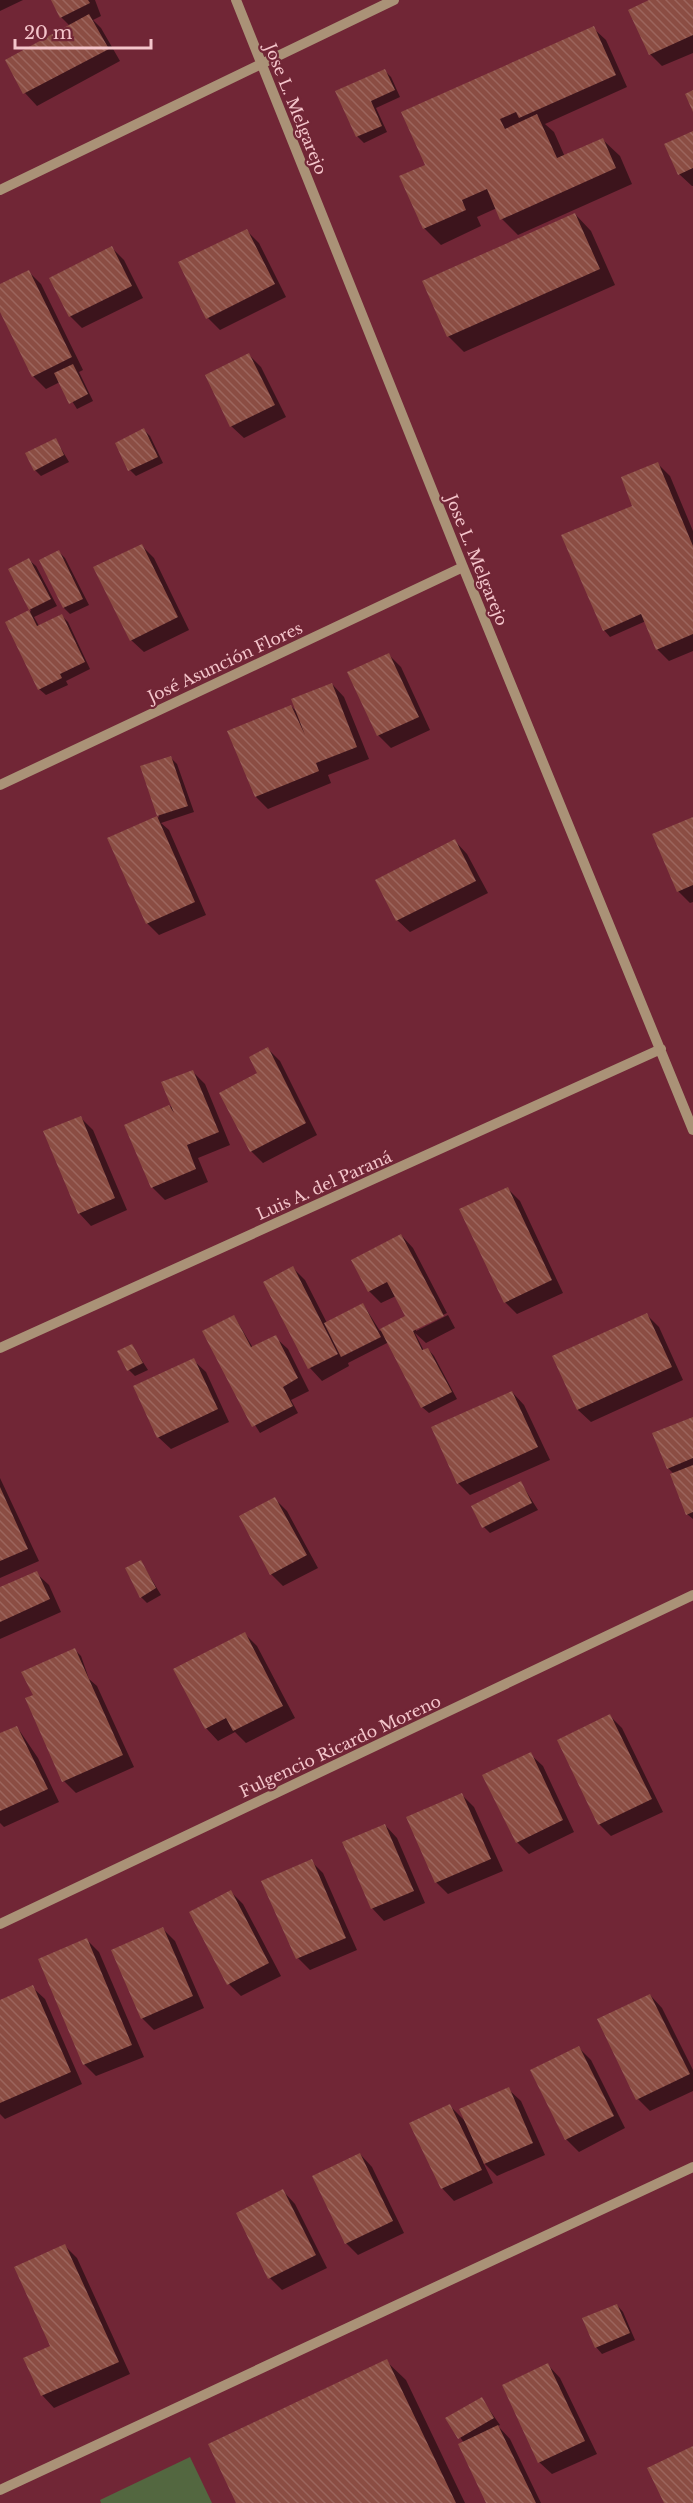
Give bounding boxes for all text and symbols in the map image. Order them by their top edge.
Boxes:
scale bar [15,12,152,50]
text: 20 m [24,22,72,44]
street label: Jose L. Melgarejo [260,39,331,177]
street label: Jose L. Melgarejo [441,490,512,628]
street label: José Asunción Flores [143,617,306,708]
street label: Luis A. del Paraná [253,1146,395,1224]
street label: Fulgencio Ricardo Moreno [236,1690,444,1802]

